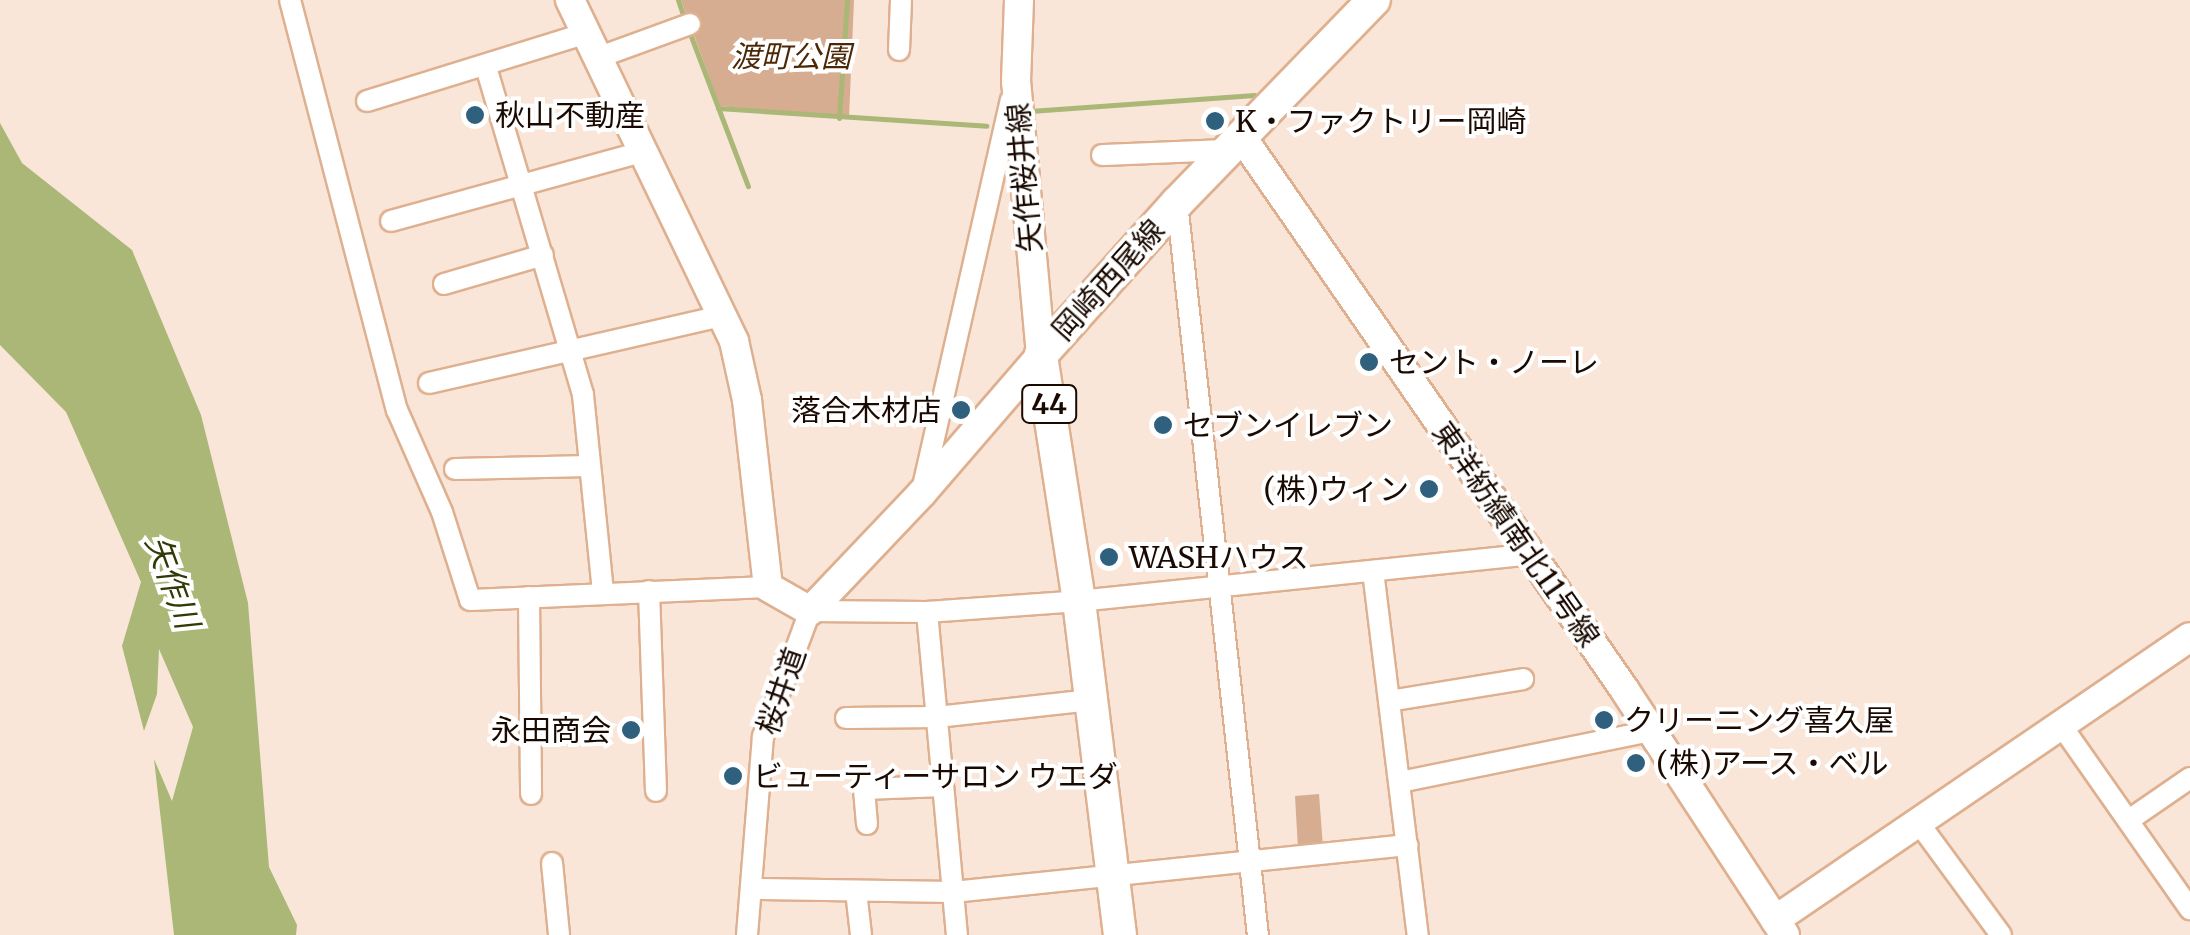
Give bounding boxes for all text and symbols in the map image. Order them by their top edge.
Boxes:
park label: 渡町公園 [731,38,851,74]
place label: 秋山不動産 [495,97,645,133]
street label: 矢作桜井線 [1000,102,1048,254]
place label: K・ファクトリー岡崎 [1235,103,1527,139]
marker: 秋山不動産 [464,104,486,126]
marker: K・ファクトリー岡崎 [1204,110,1226,132]
street label: 岡崎西尾線 [1044,212,1172,348]
place label: セント・ノーレ [1389,344,1599,380]
marker: セント・ノーレ [1358,351,1380,373]
road number: 44 [1019,381,1079,427]
place label: 落合木材店 [791,392,941,428]
marker: 落合木材店 [950,399,972,421]
place label: セブンイレブン [1183,407,1393,443]
marker: セブンイレブン [1152,414,1174,436]
street label: 東洋紡績南北11号線 [1425,415,1607,653]
place label: (株)ウィン [1263,471,1409,507]
marker: (株)ウィン [1418,478,1440,500]
water label: 矢作川 [138,530,206,634]
place label: WASHハウス [1129,539,1309,575]
marker: WASHハウス [1098,546,1120,568]
street label: 桜井道 [749,643,813,739]
place label: クリーニング喜久屋 [1624,702,1894,738]
marker: クリーニング喜久屋 [1593,709,1615,731]
place label: 永田商会 [491,712,611,748]
marker: 永田商会 [620,719,642,741]
place label: (株)アース・ベル [1656,745,1890,781]
marker: (株)アース・ベル [1625,752,1647,774]
place label: ビューティーサロン ウエダ [753,758,1120,794]
marker: ビューティーサロン ウエダ [722,765,744,787]

